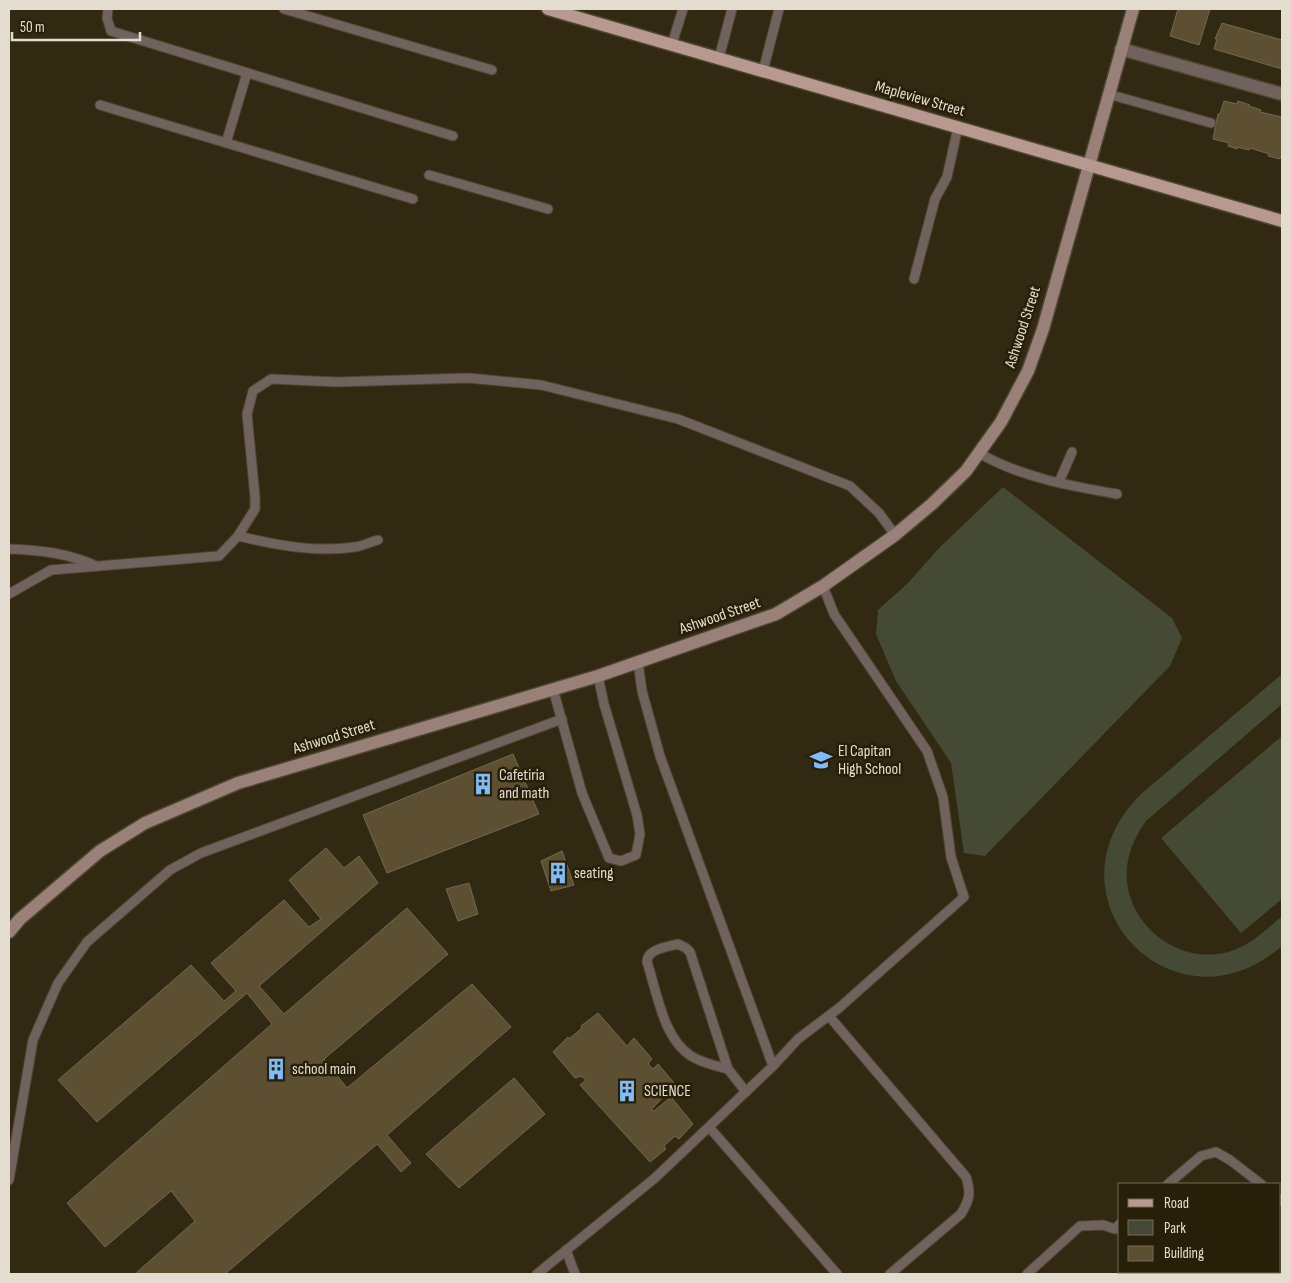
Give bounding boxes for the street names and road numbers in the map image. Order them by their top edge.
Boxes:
street label: Mapleview Street [873,77,967,121]
street label: Ashwood Street [1001,284,1045,371]
street label: Ashwood Street [676,593,763,639]
street label: Ashwood Street [290,716,377,759]

